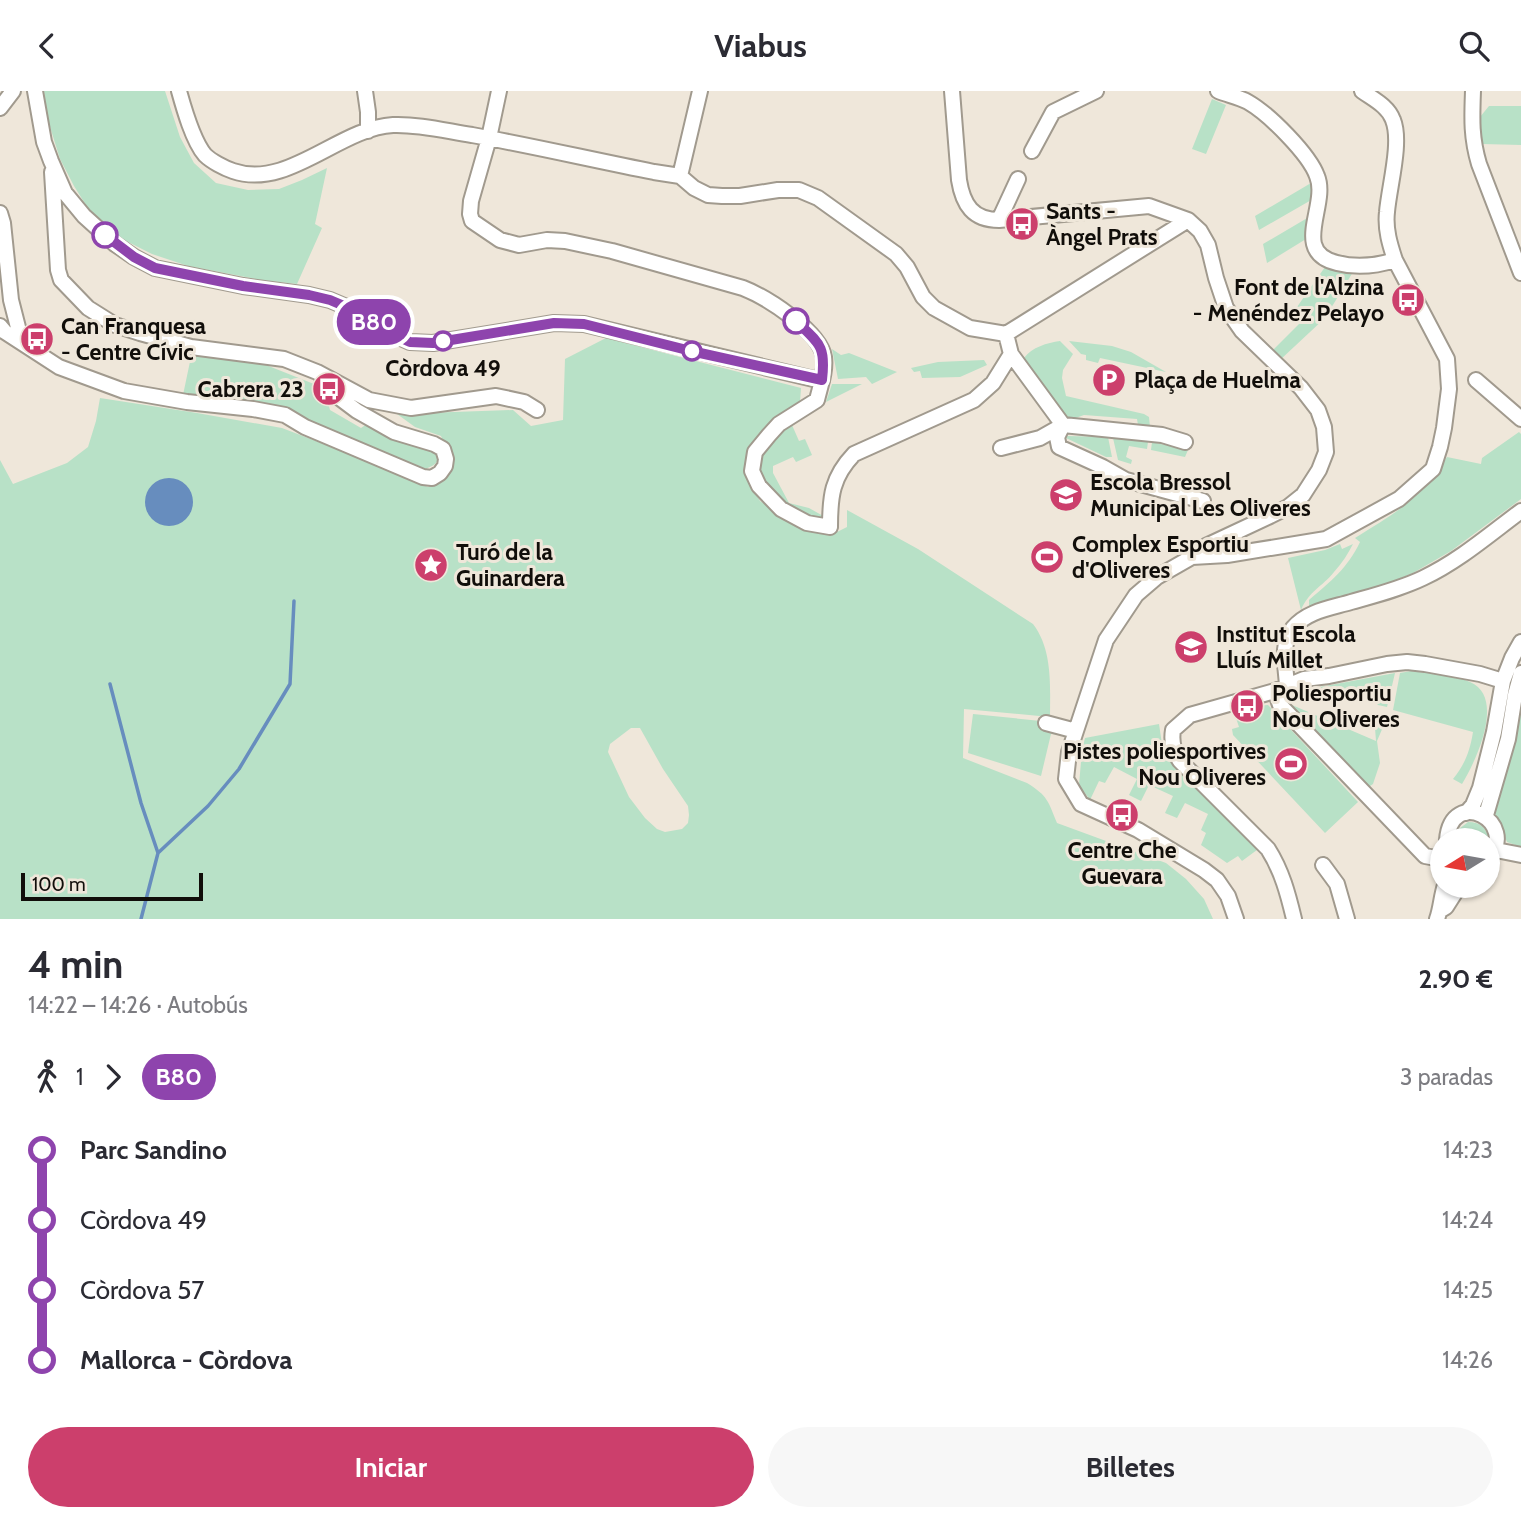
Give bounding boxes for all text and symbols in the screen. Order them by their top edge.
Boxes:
text: Viabus [714,26,807,65]
icon: back [28,27,66,65]
icon: search [1455,27,1493,65]
place label: Sants - Àngel Prats [1046,197,1158,251]
bus stop icon: Sants - Àngel Prats [1003,205,1041,243]
unlabelled marker [92,222,118,248]
place label: Font de l'Alzina - Menéndez Pelayo [1193,273,1385,327]
bus stop icon: Font de l'Alzina - Menéndez Pelayo [1389,281,1427,319]
line badge: B80 [334,299,414,345]
text: B80 [351,307,397,336]
unlabelled marker [783,308,809,334]
place label: Can Franquesa - Centre Cívic [61,312,207,366]
bus stop icon: Can Franquesa - Centre Cívic [18,320,56,358]
marker: Còrdova 49 [433,331,453,351]
unlabelled marker [682,341,702,361]
place label: Còrdova 49 [385,354,501,382]
parking icon: Plaça de Huelma [1090,361,1128,399]
place label: Plaça de Huelma [1134,366,1301,394]
bus stop icon: Cabrera 23 [310,370,348,408]
place label: Cabrera 23 [198,375,304,403]
place label: Escola Bressol Municipal Les Oliveres [1090,468,1311,522]
school or university icon: Escola Bressol Municipal Les Oliveres [1047,476,1085,514]
place label: Complex Esportiu d'Oliveres [1072,530,1249,584]
place label: Turó de la Guinardera [456,538,565,592]
sports icon: Complex Esportiu d'Oliveres [1028,538,1066,576]
place icon: Turó de la Guinardera [412,546,450,584]
place label: Institut Escola Lluís Millet [1216,620,1356,674]
school or university icon: Institut Escola Lluís Millet [1172,628,1210,666]
place label: Poliesportiu Nou Oliveres [1272,679,1400,733]
bus stop icon: Poliesportiu Nou Oliveres [1228,687,1266,725]
place label: Pistes poliesportives Nou Oliveres [1063,737,1266,791]
sports icon: Pistes poliesportives Nou Oliveres [1272,745,1310,783]
bus stop icon: Centre Che Guevara [1103,796,1141,834]
north arrow [1430,828,1500,898]
map controls [1430,828,1500,898]
place label: Centre Che Guevara [1067,836,1177,890]
scale bar [21,870,203,902]
text: 100 m [32,873,86,896]
text: 4 min [28,941,123,988]
text: 2.90 € [1418,963,1493,995]
text: 14:22 – 14:26 · Autobús [28,991,248,1019]
icon: walk [28,1058,66,1096]
icon: forward [94,1058,132,1096]
text: B80 [156,1062,202,1091]
text: 1 [76,1063,84,1091]
text: 3 paradas [1400,1063,1493,1091]
text: Parc Sandino [80,1134,227,1166]
text: 14:23 [1443,1136,1493,1164]
text: Còrdova 49 [80,1204,207,1236]
text: 14:24 [1442,1206,1493,1234]
text: Còrdova 57 [80,1274,204,1306]
text: 14:25 [1443,1276,1493,1304]
text: Mallorca - Còrdova [80,1344,292,1376]
text: 14:26 [1442,1346,1493,1374]
button: Iniciar [28,1427,754,1507]
button: Billetes [768,1427,1493,1507]

